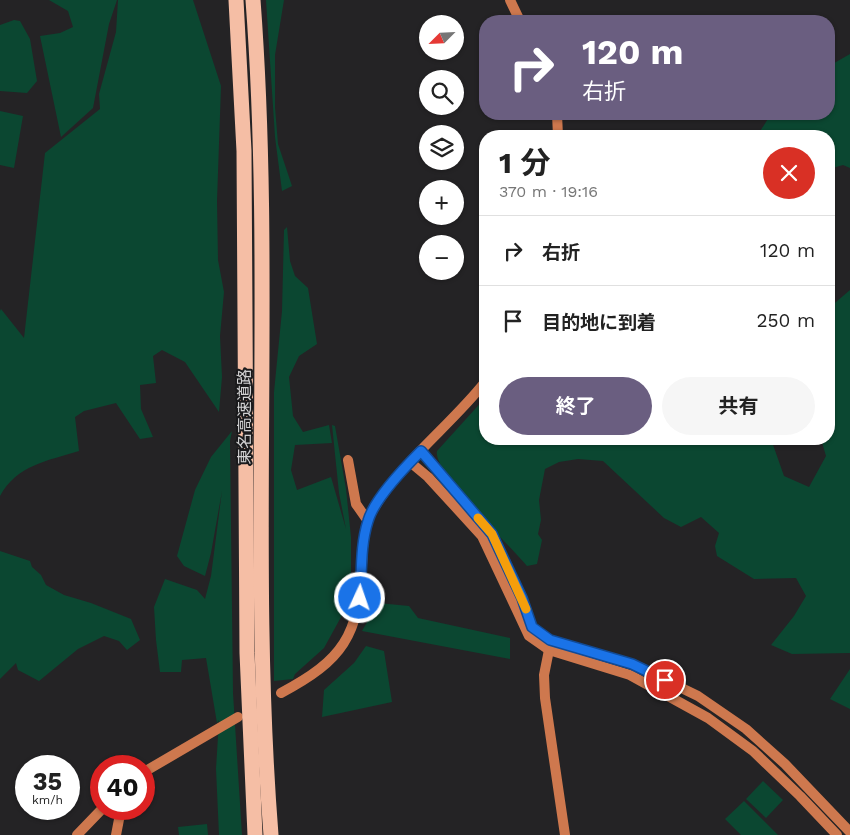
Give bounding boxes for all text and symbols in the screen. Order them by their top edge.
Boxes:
north arrow [419,15,464,60]
map controls [419,15,464,280]
text: 120 m [582,31,683,73]
icon: right [499,35,564,100]
button: search [419,70,464,115]
text: 右折 [582,79,626,104]
button: layers [419,125,464,170]
text: 1 分 [499,145,551,180]
button: close [763,147,815,199]
button: + [419,180,464,225]
text: 370 m · 19:16 [499,182,598,201]
button: − [419,235,464,280]
icon: right [499,237,527,265]
text: 120 m [760,239,815,262]
text: 右折 [542,241,580,264]
icon: arrive [499,307,527,335]
text: 250 m [756,309,815,332]
text: 目的地に到着 [542,311,656,334]
street label: 東名高速道路 [235,369,254,465]
button: 終了 [499,377,652,435]
button: 共有 [662,377,815,435]
position arrow [333,571,385,623]
pin [644,659,686,701]
icon: arrive [651,666,679,694]
speed limit sign: 40 [90,755,155,820]
text: 35 [33,767,62,796]
text: km/h [32,793,63,807]

